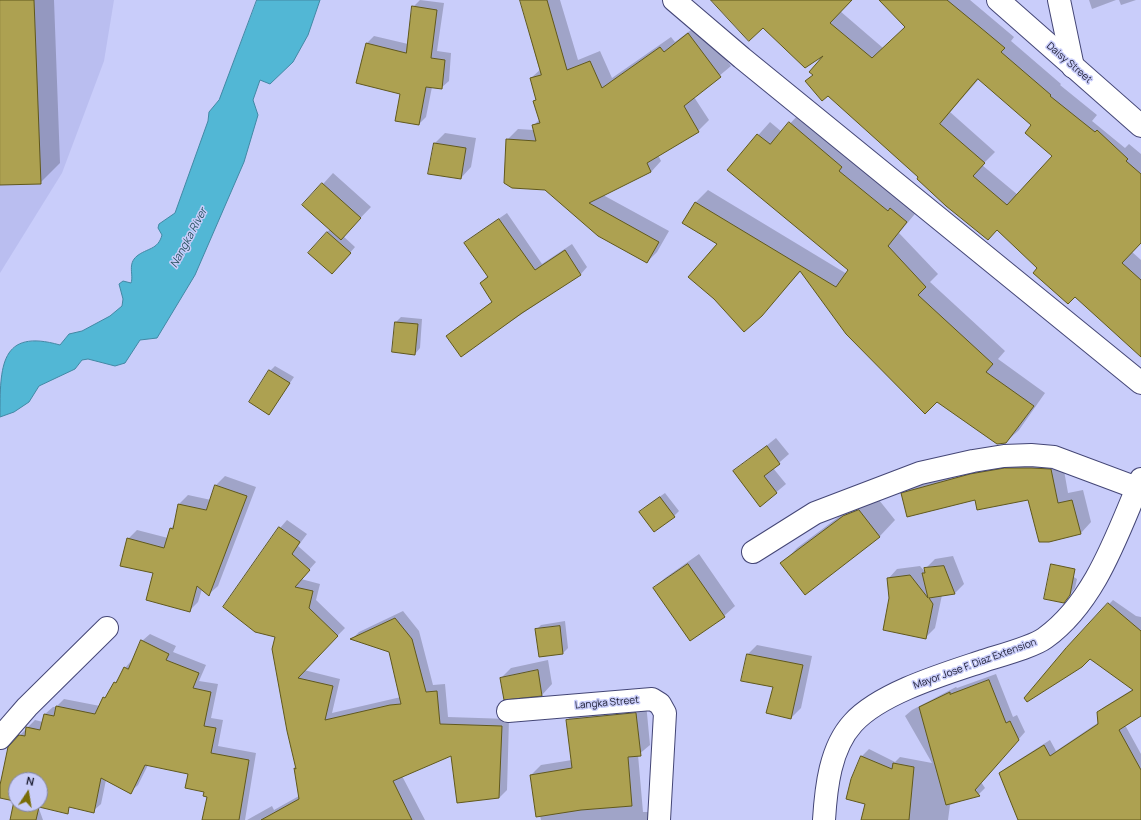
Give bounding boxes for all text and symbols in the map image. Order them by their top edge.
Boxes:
street label: Daisy Street [1044,40,1094,86]
water label: Nangka River [168,206,210,270]
street label: Mayor Jose F. Diaz Extension [912,636,1038,692]
street label: Langka Street [574,694,640,712]
north arrow [8,772,48,812]
text: N [25,773,36,789]

